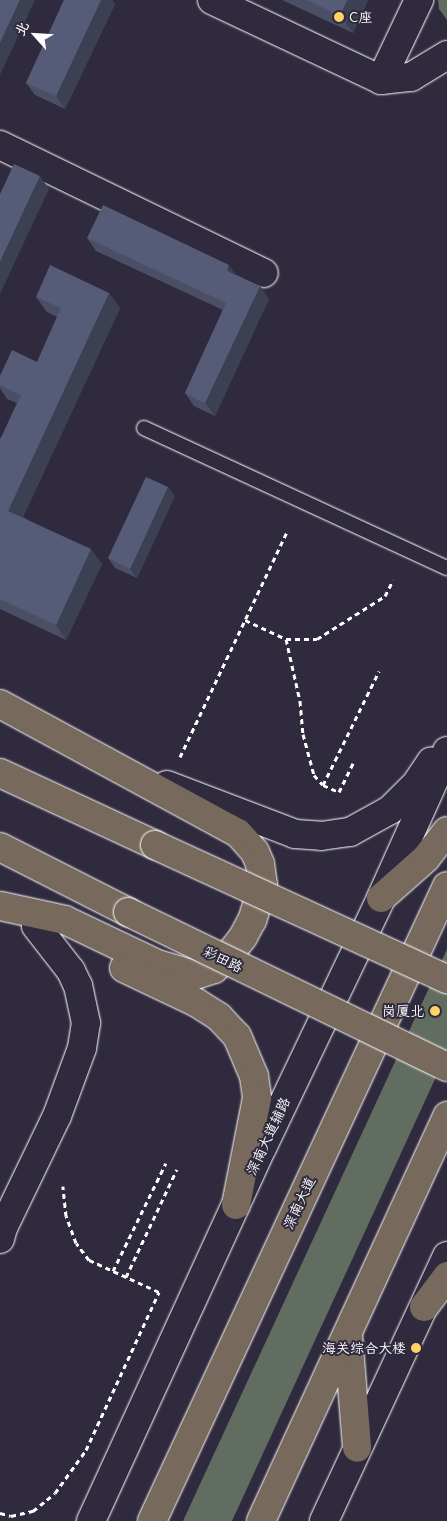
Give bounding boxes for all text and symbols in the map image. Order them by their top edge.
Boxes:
place label: C座 [349,9,372,25]
north arrow [10,10,60,60]
marker: C座 [333,11,345,23]
text: 北 [10,18,33,39]
street label: 彩田路 [200,942,246,976]
place label: 岗厦北 [382,1003,424,1019]
marker: 岗厦北 [428,1004,442,1018]
street label: 深南大道辅路 [243,1094,293,1178]
street label: 深南大道 [280,1174,318,1232]
place label: 海关综合大楼 [322,1340,406,1356]
marker: 海关综合大楼 [410,1342,422,1354]

